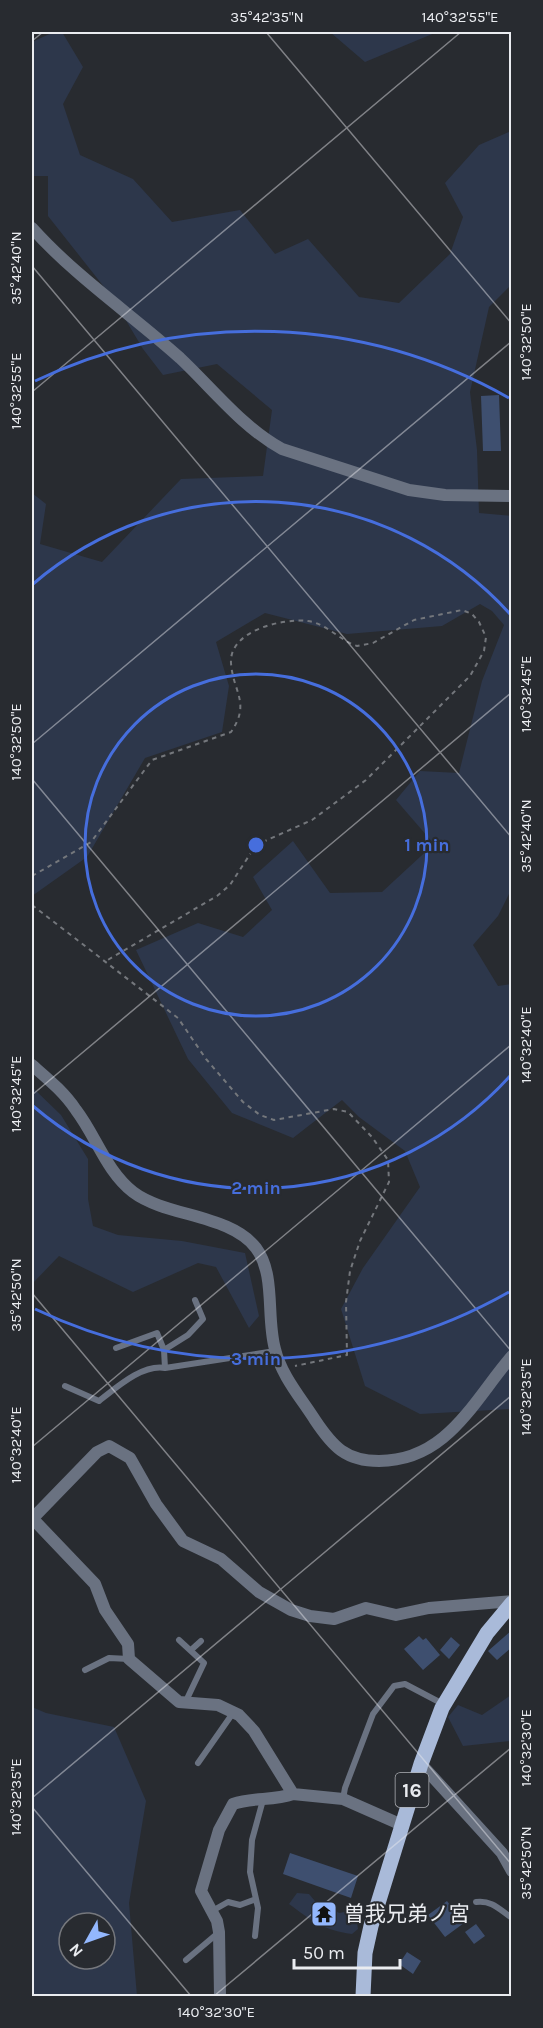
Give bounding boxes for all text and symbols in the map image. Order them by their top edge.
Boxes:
text: 35°42'35"N [230,8,304,26]
text: 140°32'55"E [422,8,498,26]
text: 35°42'40"N [7,231,25,305]
text: 140°32'50"E [517,303,535,381]
text: 140°32'55"E [7,353,25,429]
text: 140°32'45"E [517,656,535,732]
text: 140°32'50"E [7,703,25,781]
text: 35°42'40"N [517,799,535,873]
text: 1 min [404,834,450,856]
centre of rings [246,835,266,855]
text: 140°32'40"E [517,1006,535,1084]
text: 140°32'45"E [7,1056,25,1132]
text: 2 min [231,1177,281,1199]
text: 35°42'50"N [7,1258,25,1332]
text: 3 min [231,1348,281,1370]
text: 140°32'35"E [517,1358,535,1436]
text: 140°32'40"E [7,1406,25,1484]
text: 140°32'30"E [517,1709,535,1787]
text: 140°32'35"E [7,1758,25,1836]
road number: 16 [396,1773,428,1807]
text: 35°42'50"N [517,1826,535,1900]
temple icon: 曽我兄弟ノ宮 [309,1899,339,1929]
place label: 曽我兄弟ノ宮 [344,1902,470,1926]
north arrow [57,1911,117,1971]
scale bar [294,1932,400,1970]
text: N [65,1940,87,1961]
text: 50 m [303,1942,345,1964]
text: 140°32'30"E [177,2003,255,2021]

